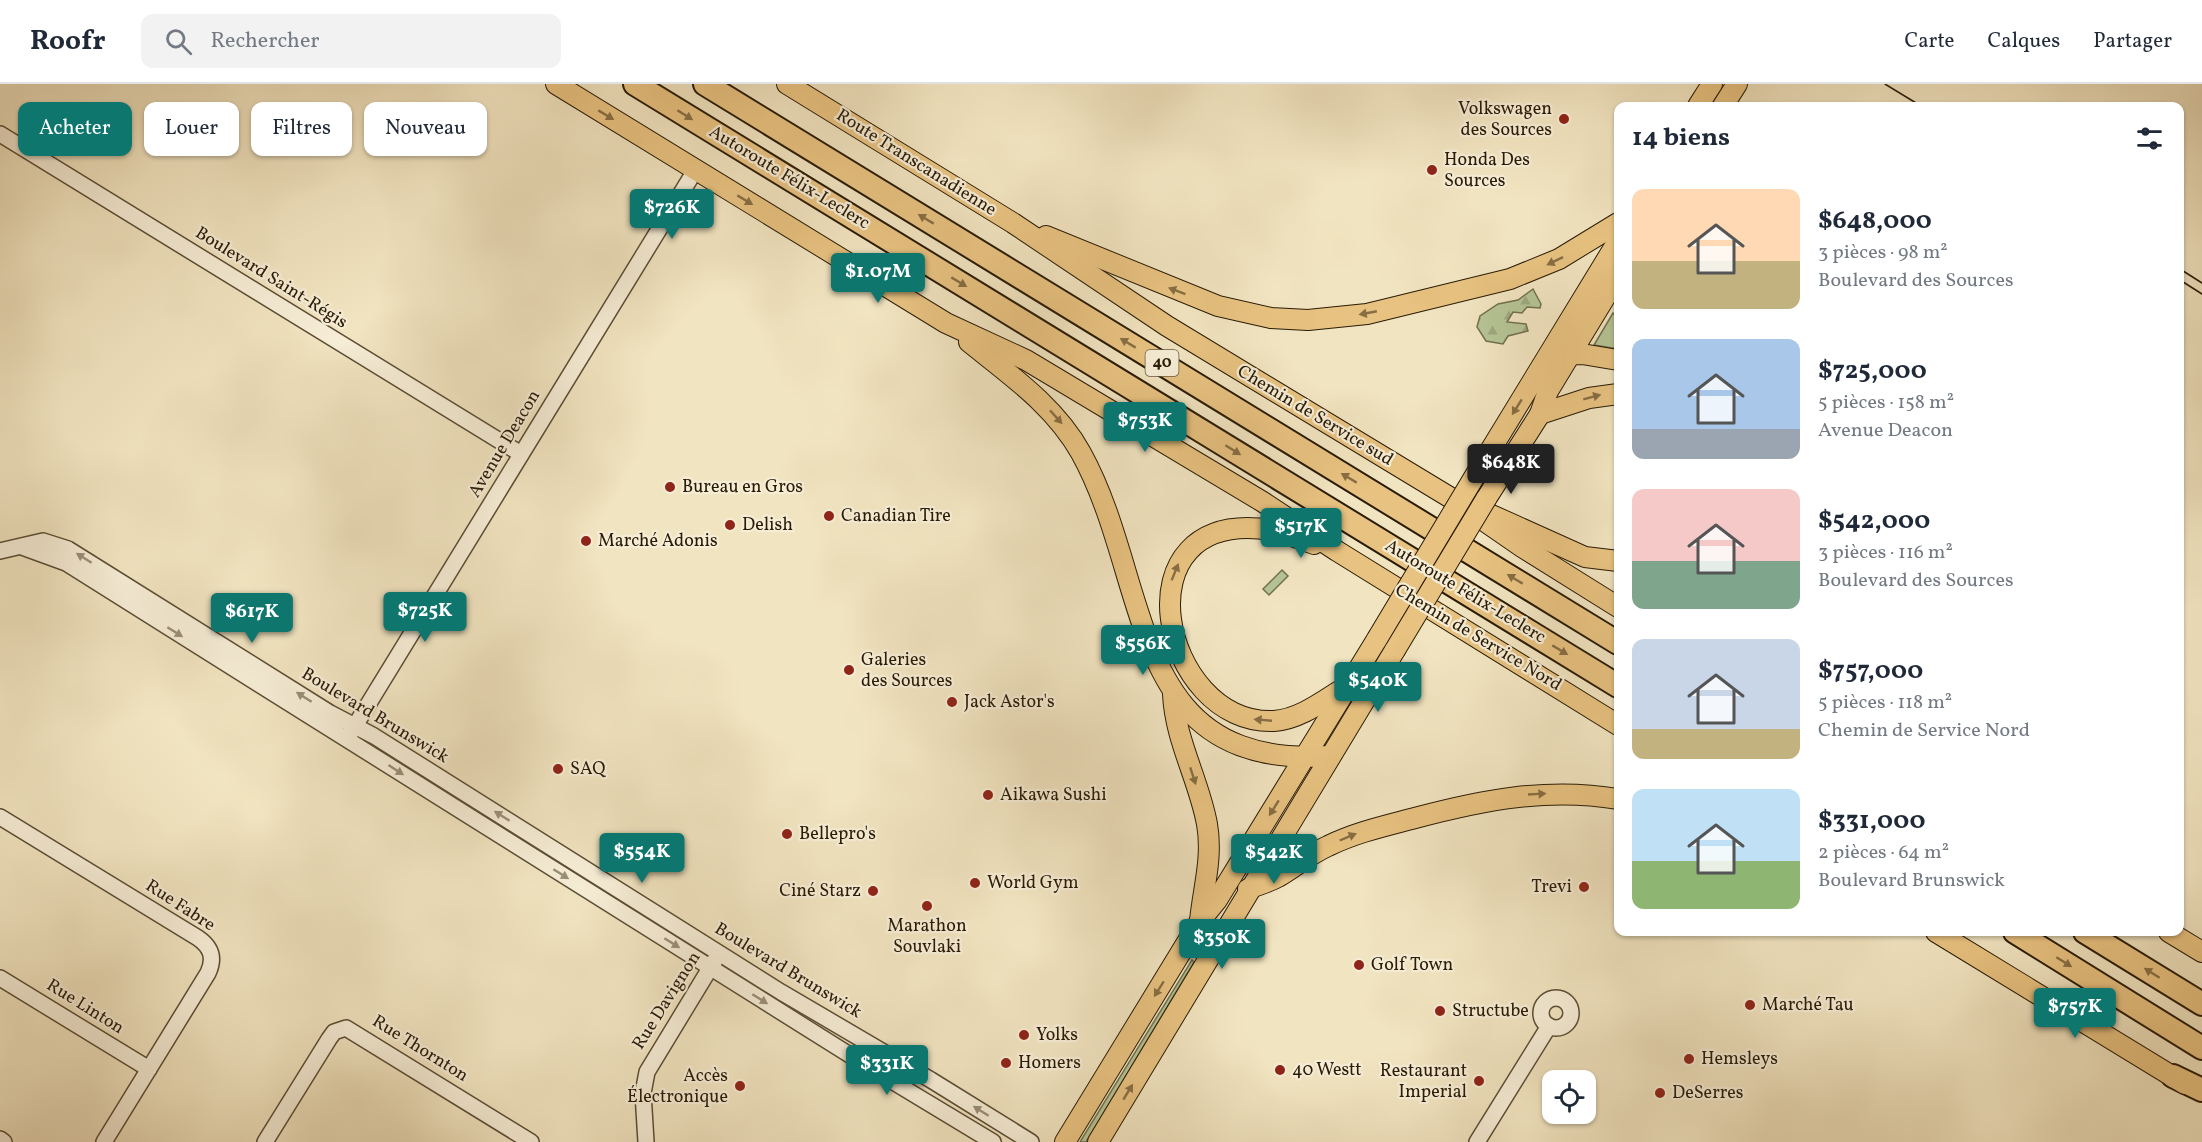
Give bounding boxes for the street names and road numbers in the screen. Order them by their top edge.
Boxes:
street label: Route Transcanadienne [831,103,1001,223]
street label: Autoroute Félix-Leclerc [704,120,874,236]
street label: Boulevard Saint-Régis [190,221,352,335]
road number: 40 [1146,350,1178,376]
street label: Chemin de Service sud [1232,359,1398,473]
street label: Avenue Deacon [463,385,547,503]
street label: Autoroute Félix-Leclerc [1380,534,1550,650]
street label: Chemin de Service Nord [1390,578,1566,698]
street label: Boulevard Brunswick [296,662,454,770]
street label: Rue Fabre [140,874,220,938]
street label: Boulevard Brunswick [709,917,867,1025]
street label: Rue Davignon [627,947,707,1055]
street label: Rue Linton [41,973,129,1041]
street label: Rue Thornton [367,1009,473,1089]

